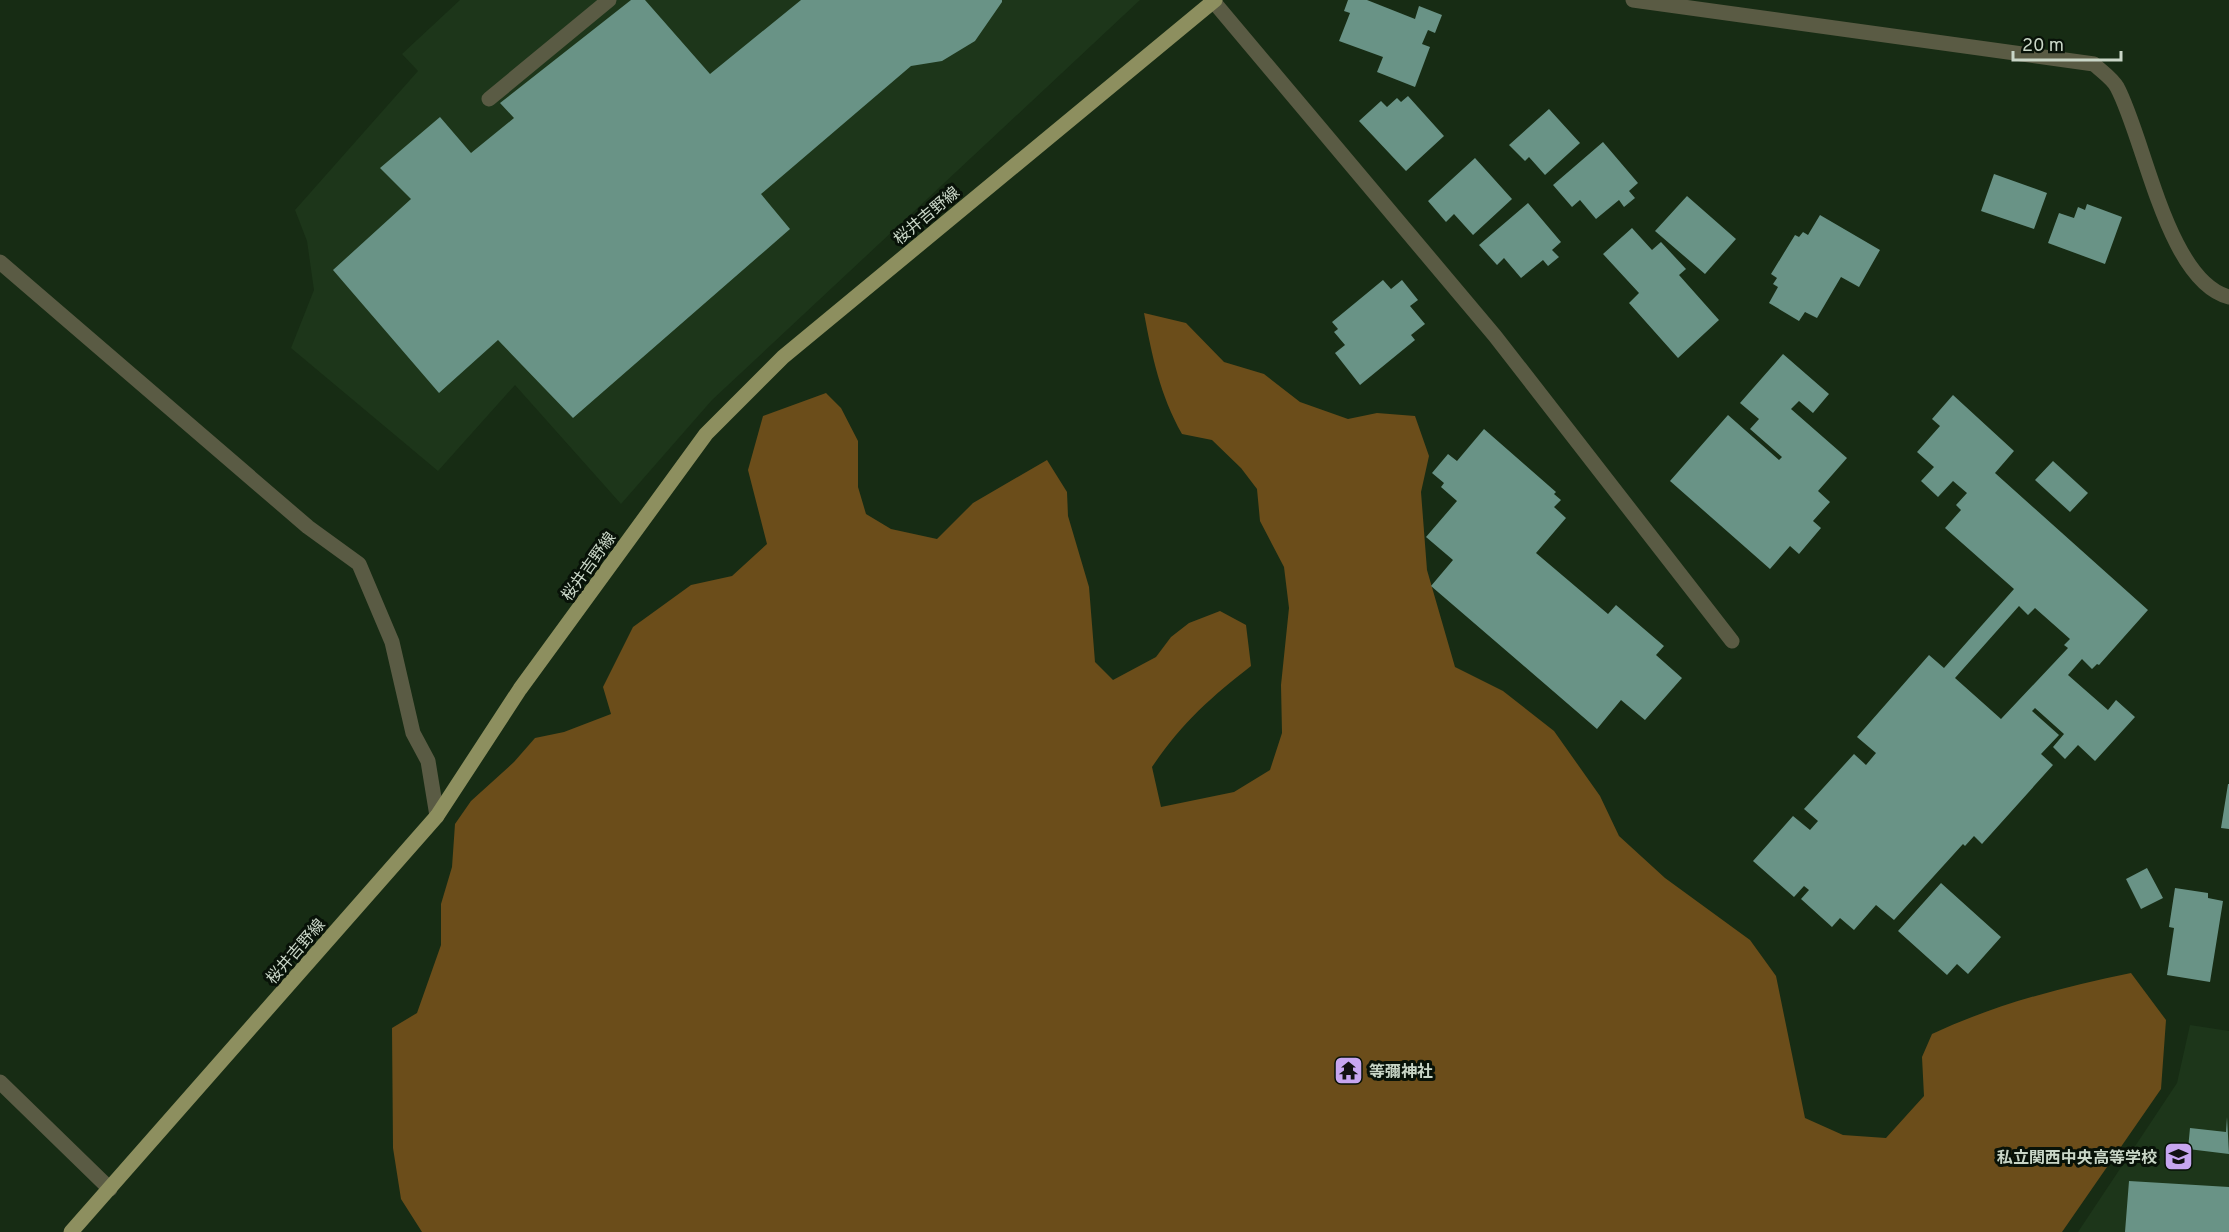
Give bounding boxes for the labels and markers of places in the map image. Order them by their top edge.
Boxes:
temple icon: 等彌神社 [1332,1055,1364,1087]
place label: 等彌神社 [1369,1062,1433,1083]
school or university icon: 私立関西中央高等学校 [2162,1141,2194,1173]
place label: 私立関西中央高等学校 [1997,1149,2157,1169]

